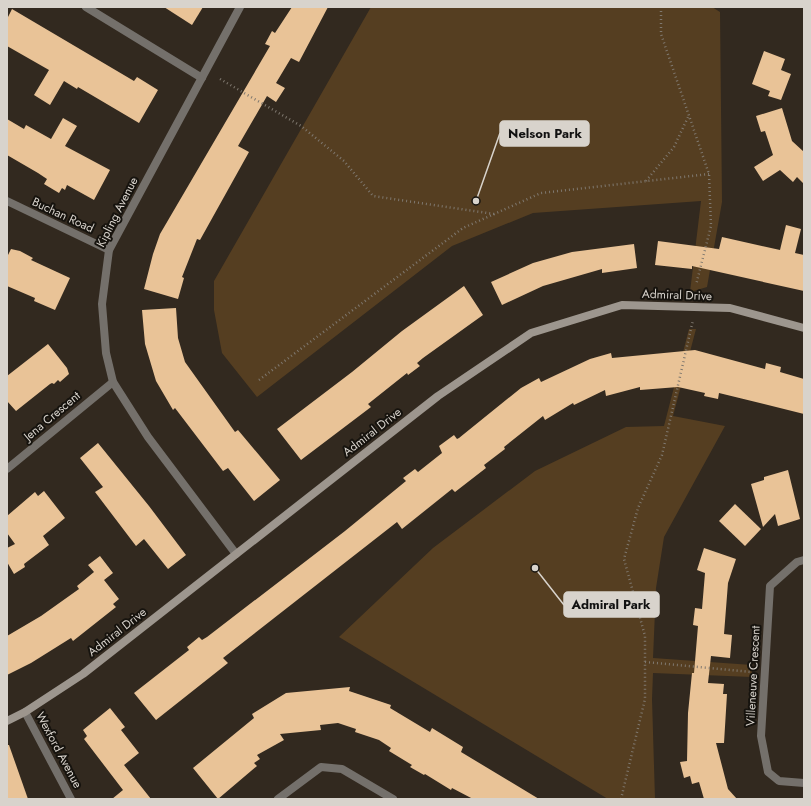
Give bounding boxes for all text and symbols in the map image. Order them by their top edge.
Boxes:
callout: Nelson Park [500,121,589,146]
text: Nelson Park [508,124,582,143]
street label: Kipling Avenue [92,174,142,250]
street label: Buchan Road [29,193,97,237]
street label: Admiral Drive [642,285,712,305]
street label: Jena Crescent [18,387,84,446]
street label: Admiral Drive [339,403,405,461]
callout: Admiral Park [564,592,659,617]
text: Admiral Park [570,595,651,614]
street label: Admiral Drive [84,603,150,661]
street label: Villeneuve Crescent [741,625,765,727]
street label: Wexford Avenue [31,709,87,791]

